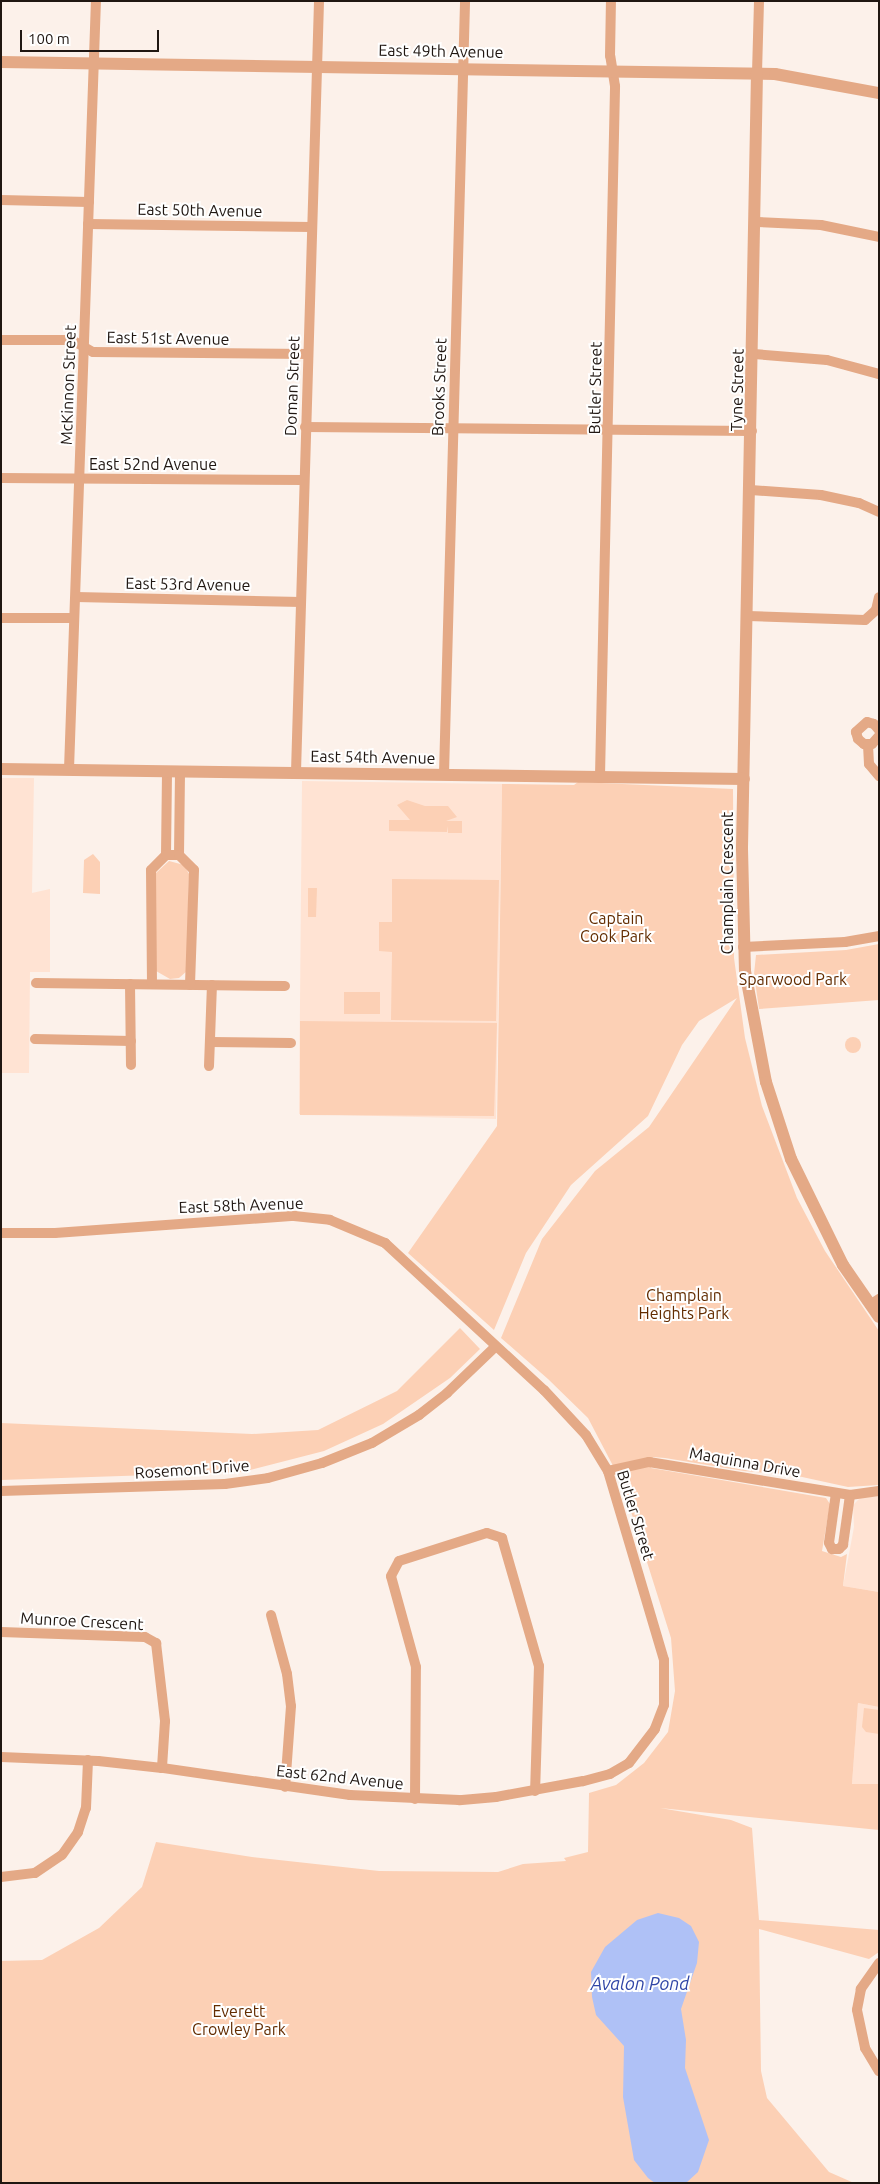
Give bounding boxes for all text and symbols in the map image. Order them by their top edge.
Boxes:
scale bar [22,20,161,52]
text: 100 m [28,30,70,47]
street label: East 49th Avenue [378,40,504,62]
street label: East 50th Avenue [137,199,263,221]
street label: McKinnon Street [56,325,80,445]
street label: East 51st Avenue [106,327,230,349]
street label: Doman Street [281,336,303,436]
street label: Brooks Street [428,338,450,436]
street label: Butler Street [585,341,605,435]
street label: Tyne Street [727,349,747,431]
street label: East 52nd Avenue [89,454,217,474]
street label: East 53rd Avenue [125,573,251,595]
street label: East 54th Avenue [310,746,436,768]
street label: Champlain Crescent [717,812,737,954]
park label: Captain Cook Park [580,908,652,946]
park label: Sparwood Park [739,969,847,989]
street label: East 58th Avenue [178,1193,304,1217]
park label: Champlain Heights Park [639,1285,729,1323]
street label: Maquinna Drive [688,1443,802,1481]
street label: Rosemont Drive [134,1455,250,1483]
street label: Butler Street [613,1468,659,1562]
street label: Munroe Crescent [20,1608,144,1634]
street label: East 62nd Avenue [275,1761,405,1793]
water label: Avalon Pond [591,1972,689,1994]
park label: Everett Crowley Park [192,2001,286,2039]

